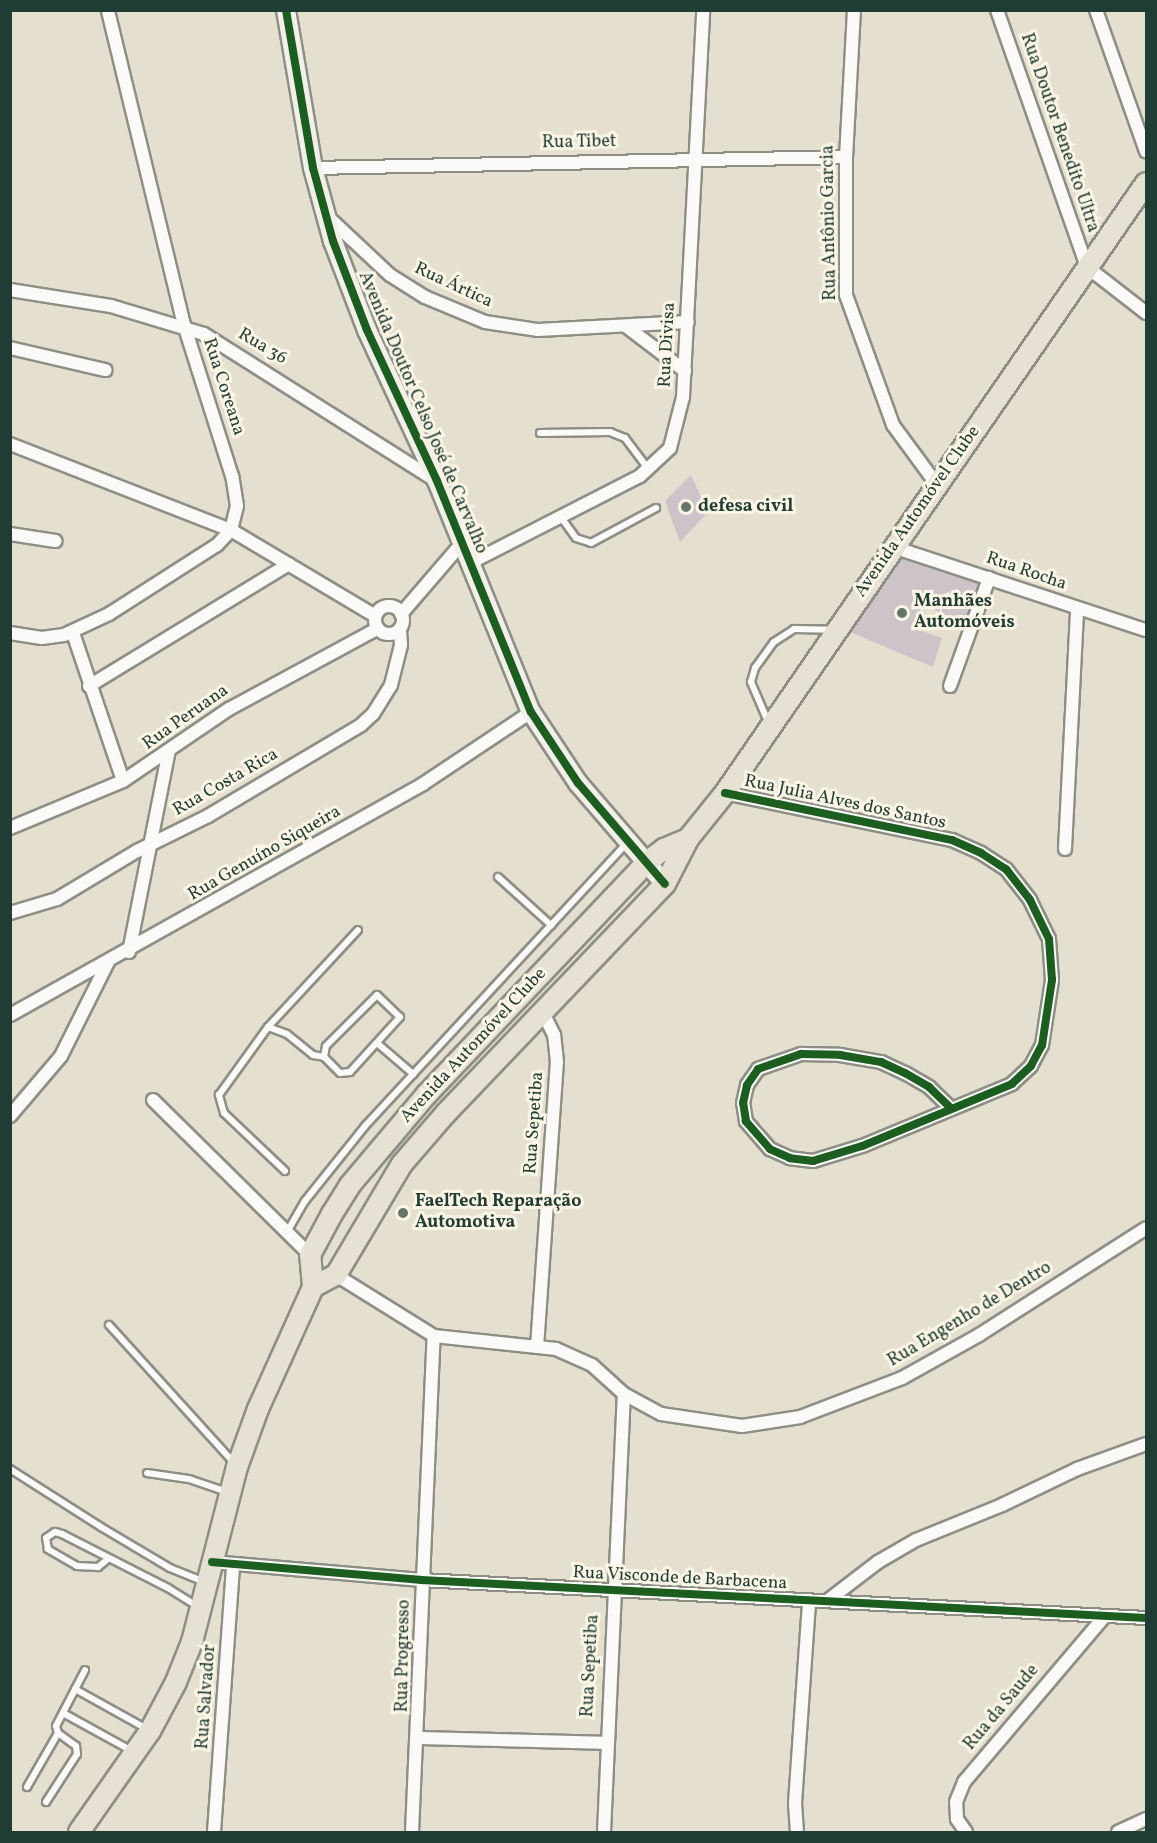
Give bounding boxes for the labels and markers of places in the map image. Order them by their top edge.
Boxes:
place label: defesa civil [698,496,793,518]
marker: defesa civil [679,500,693,514]
place label: Manhães Automóveis [914,592,1015,634]
marker: Manhães Automóveis [895,606,909,620]
place label: FaelTech Reparação Automotiva [415,1192,581,1234]
marker: FaelTech Reparação Automotiva [396,1206,410,1220]

